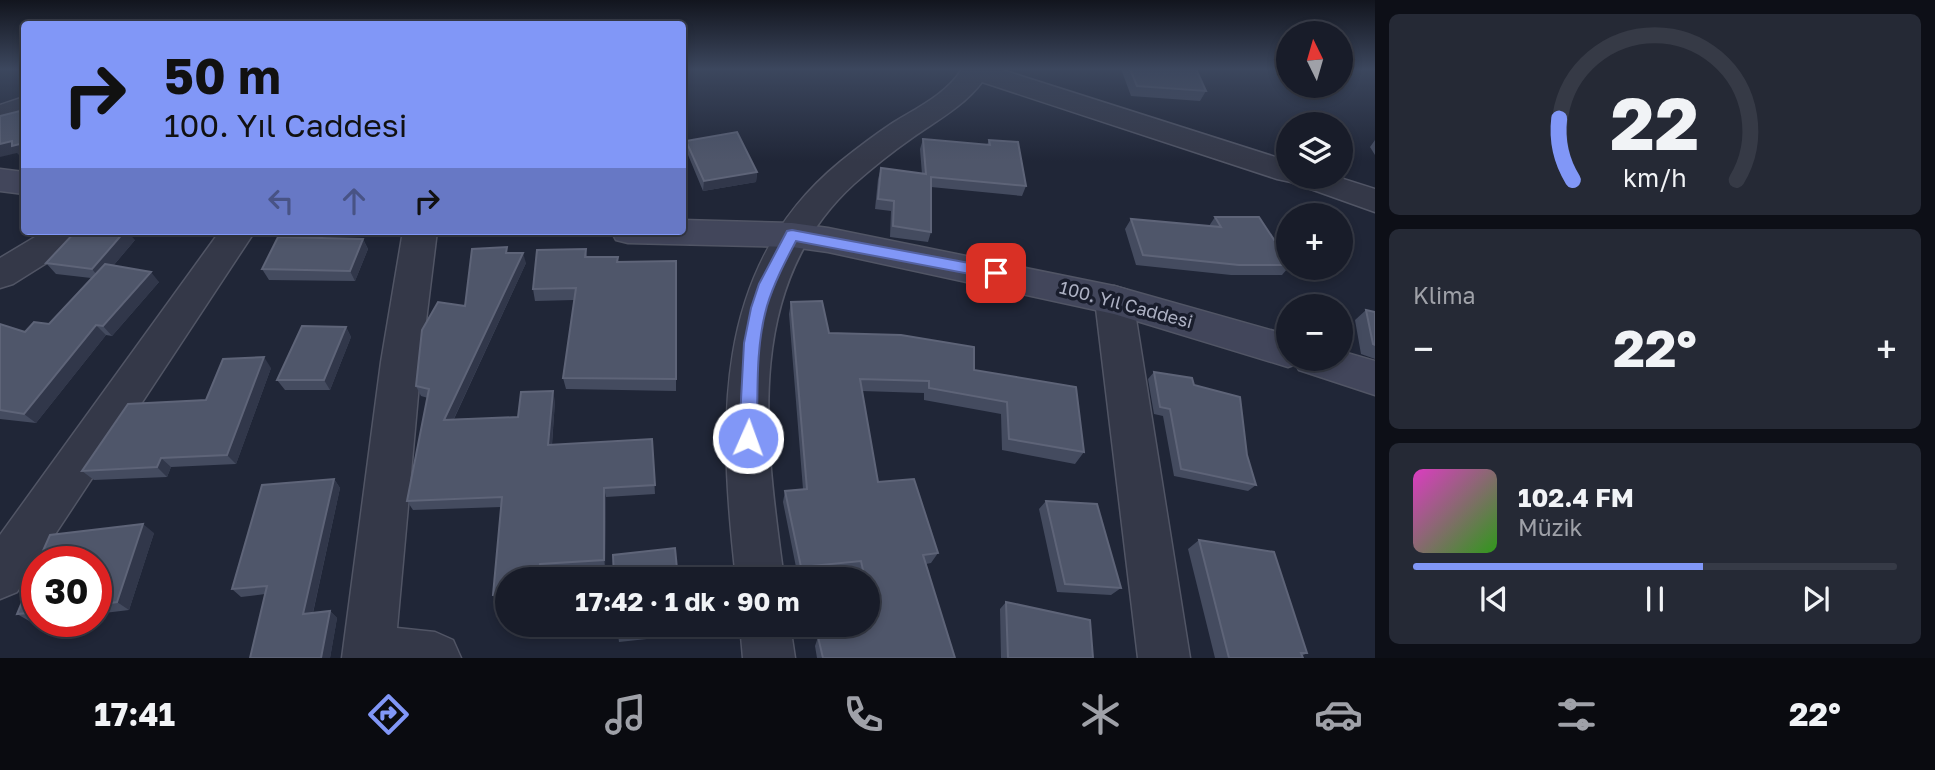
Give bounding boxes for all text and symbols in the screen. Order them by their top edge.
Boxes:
north arrow [1276,21,1353,98]
map controls [1276,21,1353,371]
text: 50 m [164,46,281,105]
icon: right [49,49,140,140]
text: 22 [1611,80,1699,167]
text: 100. Yıl Caddesi [164,106,407,144]
button: layers [1276,112,1353,189]
text: km/h [1623,162,1687,193]
icon: left [262,182,300,220]
icon: ahead [335,182,373,220]
icon: right [408,182,446,220]
button: + [1276,203,1353,280]
pin [966,243,1026,303]
icon: arrive [977,254,1015,292]
street label: 100. Yıl Caddesi [1057,276,1195,332]
text: Klima [1413,281,1476,309]
button: − [1276,294,1353,371]
text: 22° [1613,316,1697,378]
text: − [1413,326,1434,371]
text: + [1876,326,1897,371]
position arrow [711,401,785,475]
text: 102.4 FM [1518,482,1634,513]
text: Müzik [1518,513,1583,541]
speed limit sign: 30 [21,546,112,637]
icon: previous [1475,580,1513,618]
icon: pause [1636,580,1674,618]
icon: next [1797,580,1835,618]
text: 17:42 · 1 dk · 90 m [575,586,800,617]
icon: directions [364,690,413,739]
icon: music [601,690,650,739]
icon: phone [839,690,888,739]
icon: climate [1076,690,1125,739]
icon: car [1314,690,1363,739]
icon: filters [1552,690,1601,739]
text: 17:41 [94,695,175,733]
text: 22° [1789,695,1841,733]

